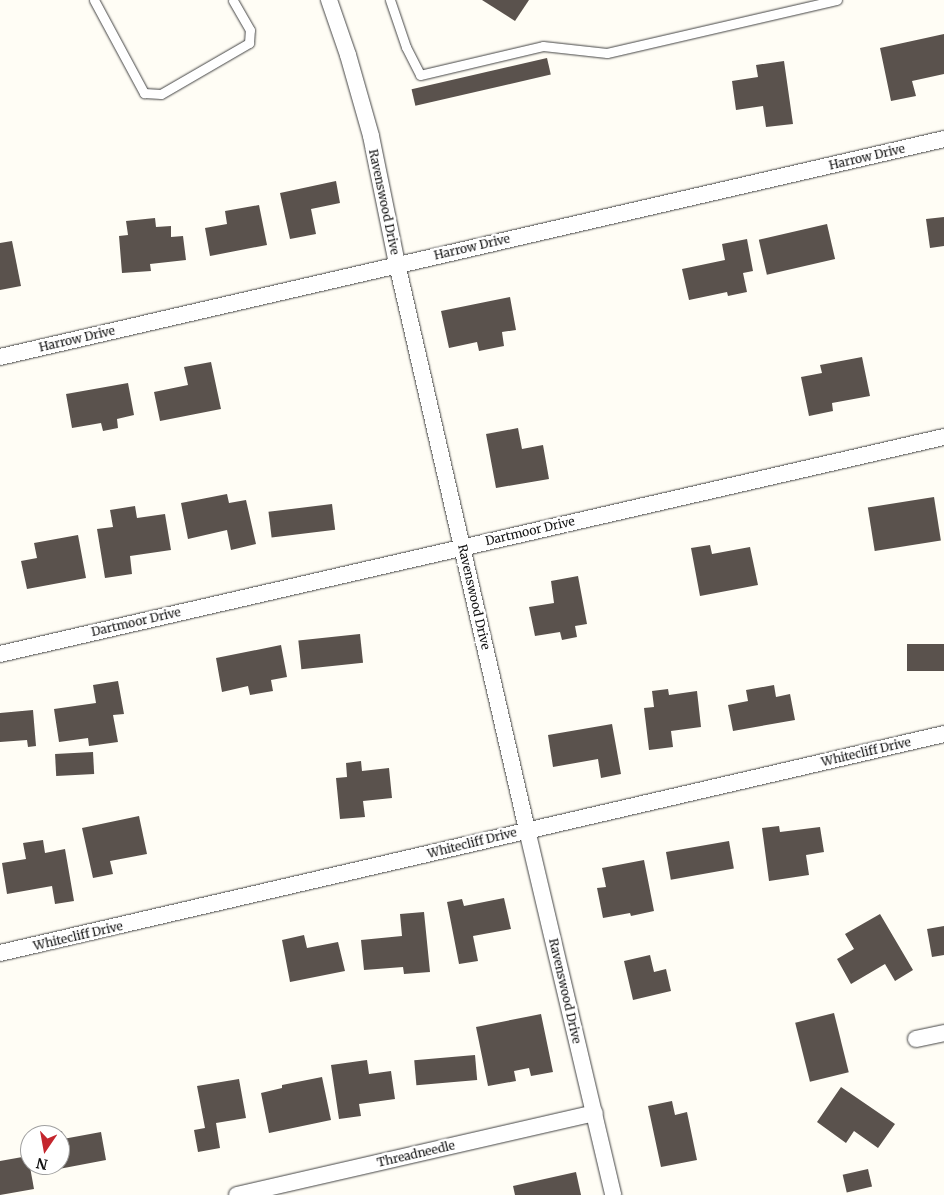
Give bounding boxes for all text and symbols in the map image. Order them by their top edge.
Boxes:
street label: Harrow Drive [828,141,906,173]
street label: Ravenswood Drive [366,148,402,256]
street label: Harrow Drive [433,231,511,263]
street label: Harrow Drive [38,323,116,355]
street label: Dartmoor Drive [484,514,576,548]
street label: Ravenswood Drive [455,543,493,651]
street label: Dartmoor Drive [90,605,182,639]
street label: Whitecliff Drive [820,735,912,769]
street label: Whitecliff Drive [426,825,518,861]
street label: Whitecliff Drive [32,919,124,953]
street label: Ravenswood Drive [546,937,584,1045]
north arrow [20,1125,70,1175]
street label: Threadneedle [376,1138,456,1170]
text: N [35,1154,49,1174]

